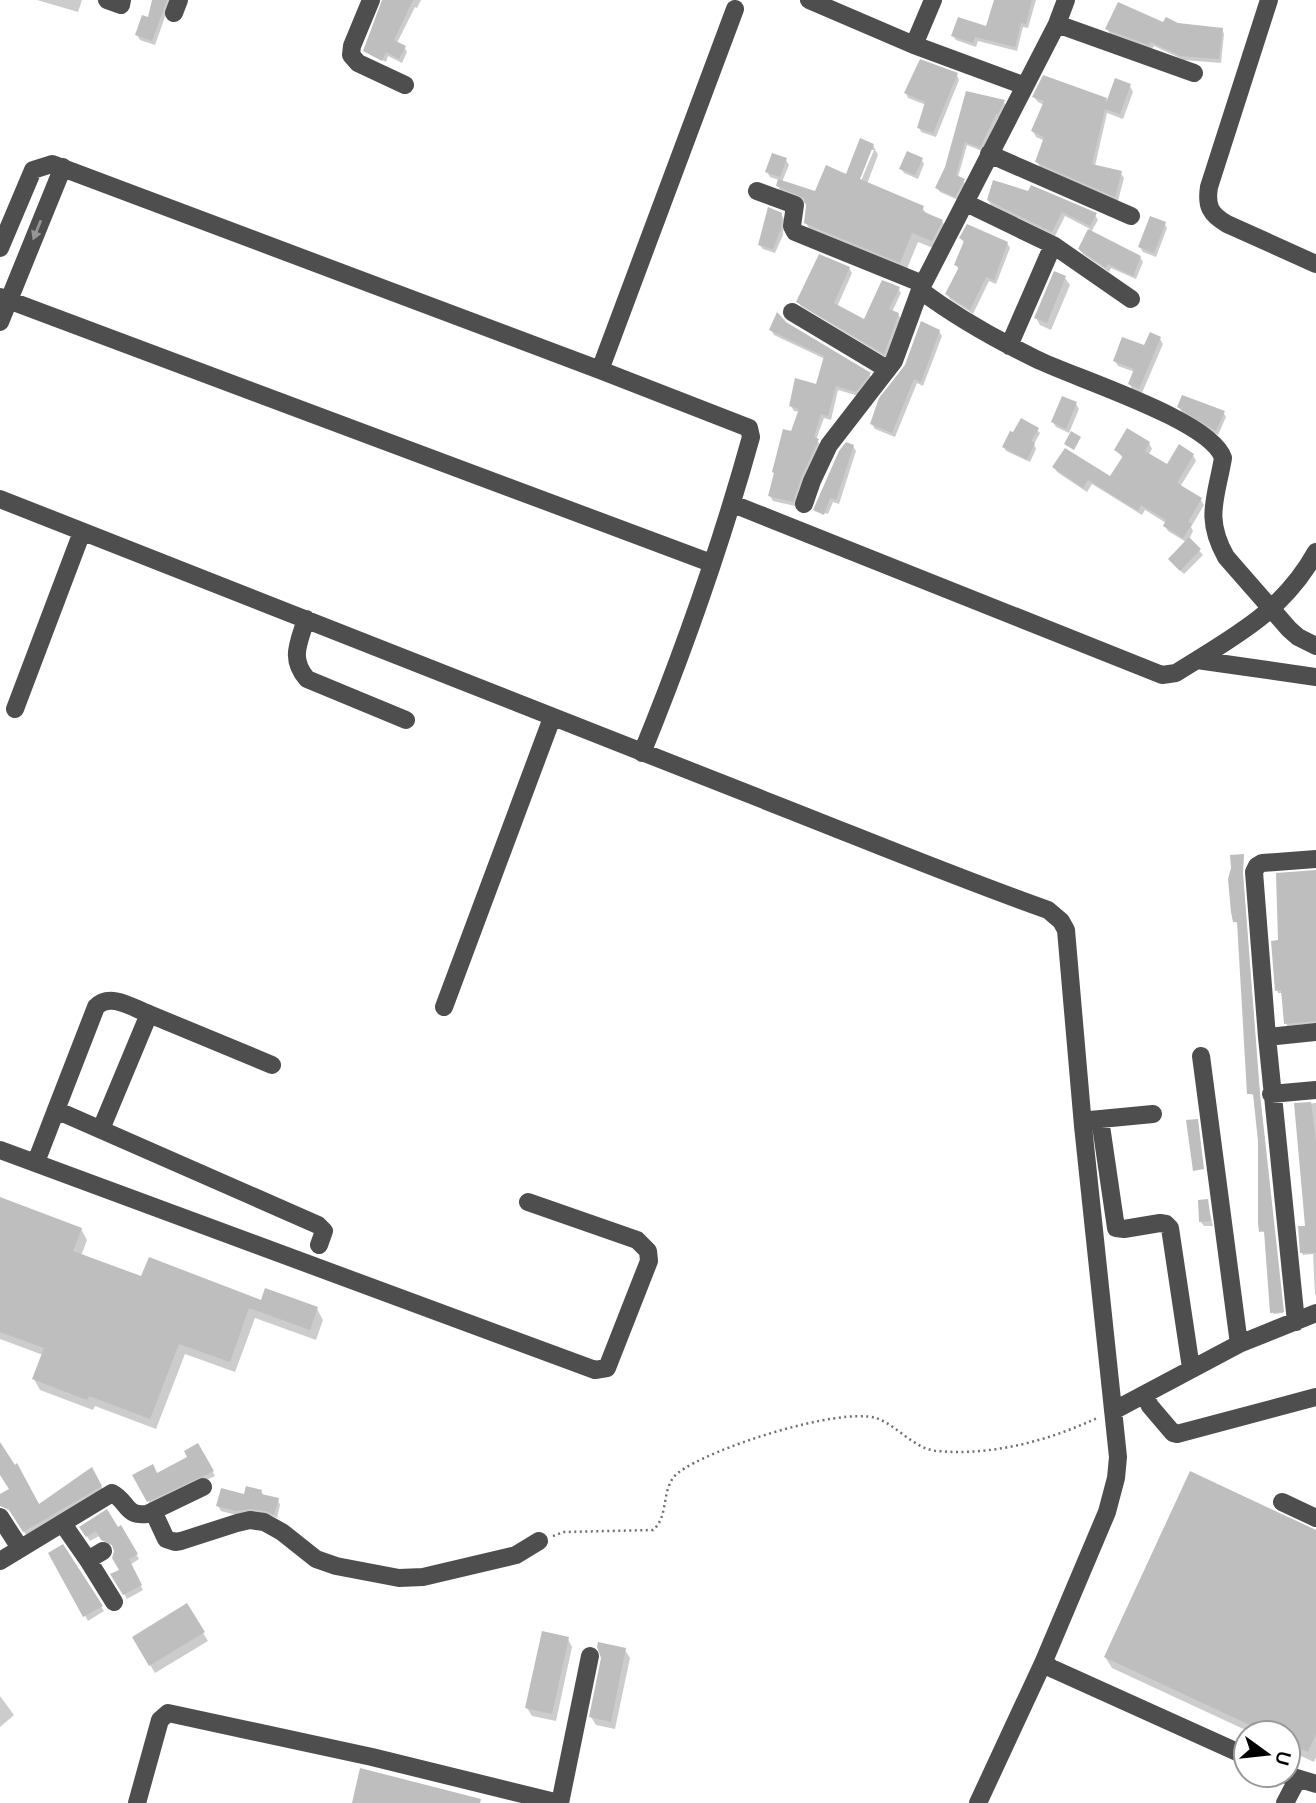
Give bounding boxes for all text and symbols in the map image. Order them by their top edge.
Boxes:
one-way arrow [31,220,42,241]
north arrow [1232,1719,1302,1789]
text: U [1268,1748,1297,1768]

